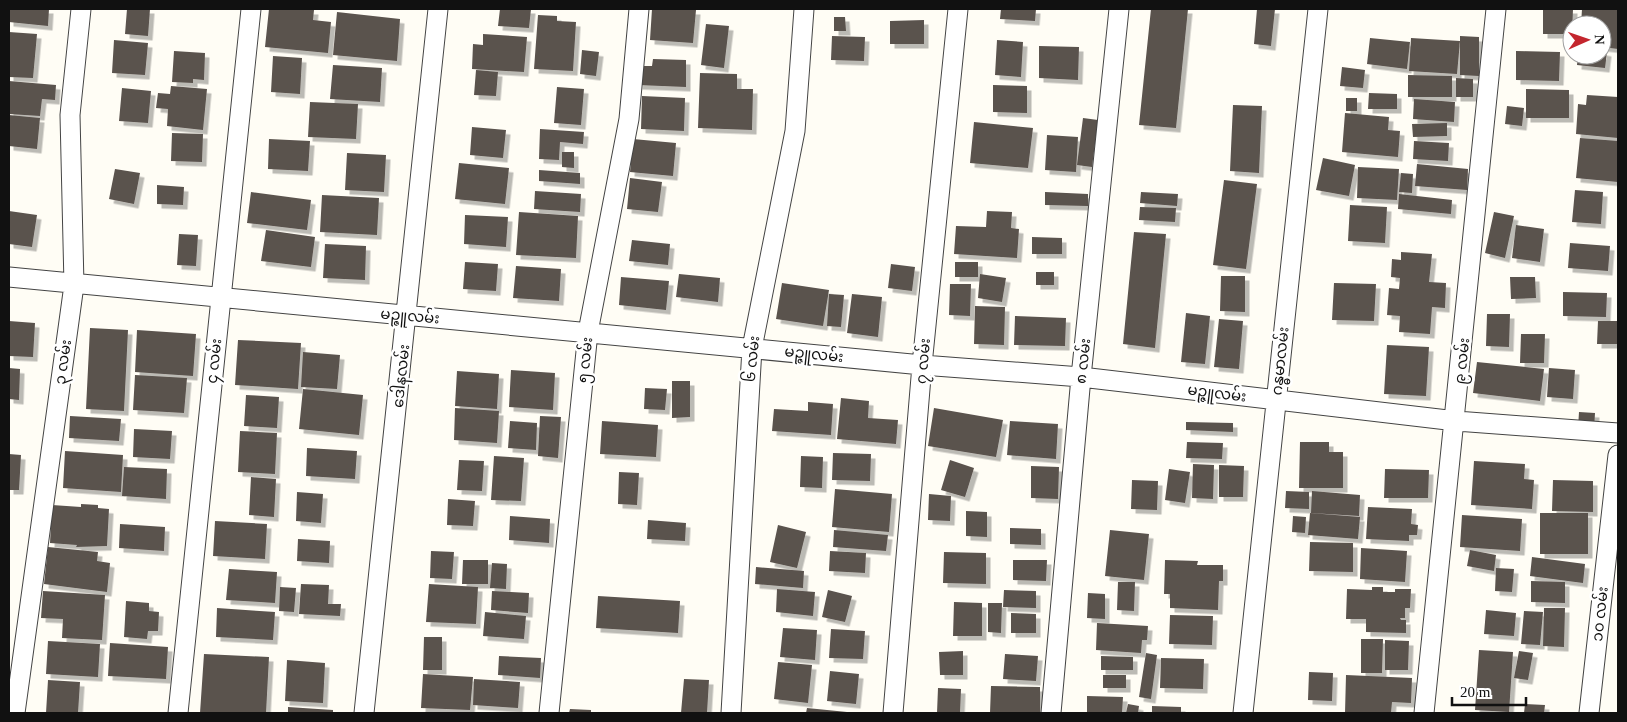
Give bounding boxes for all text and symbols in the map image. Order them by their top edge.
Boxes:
north arrow [1562,15,1612,65]
text: N [1592,34,1607,45]
street label: မဉ္ဇူလမ်း [379,303,440,331]
street label: ဂန္ဓမာလမ်း [1266,326,1296,396]
street label: ၆ လမ်း [740,335,762,383]
street label: ၅ လမ်း [573,336,599,384]
street label: ၄ လမ်း [202,337,228,385]
street label: ၇ လမ်း [911,337,937,385]
street label: ၈ လမ်း [1071,337,1093,385]
street label: ၉ လမ်း [1450,337,1476,386]
street label: ၃ လမ်း [50,338,78,386]
street label: မဉ္ဇူလမ်း [783,341,844,369]
street label: ဒေါနလမ်း [388,343,416,409]
street label: မဉ္ဇူလမ်း [1186,379,1248,409]
street label: ၁၀ လမ်း [1587,586,1611,642]
scale bar [1452,674,1526,706]
text: 20 m [1460,684,1491,700]

